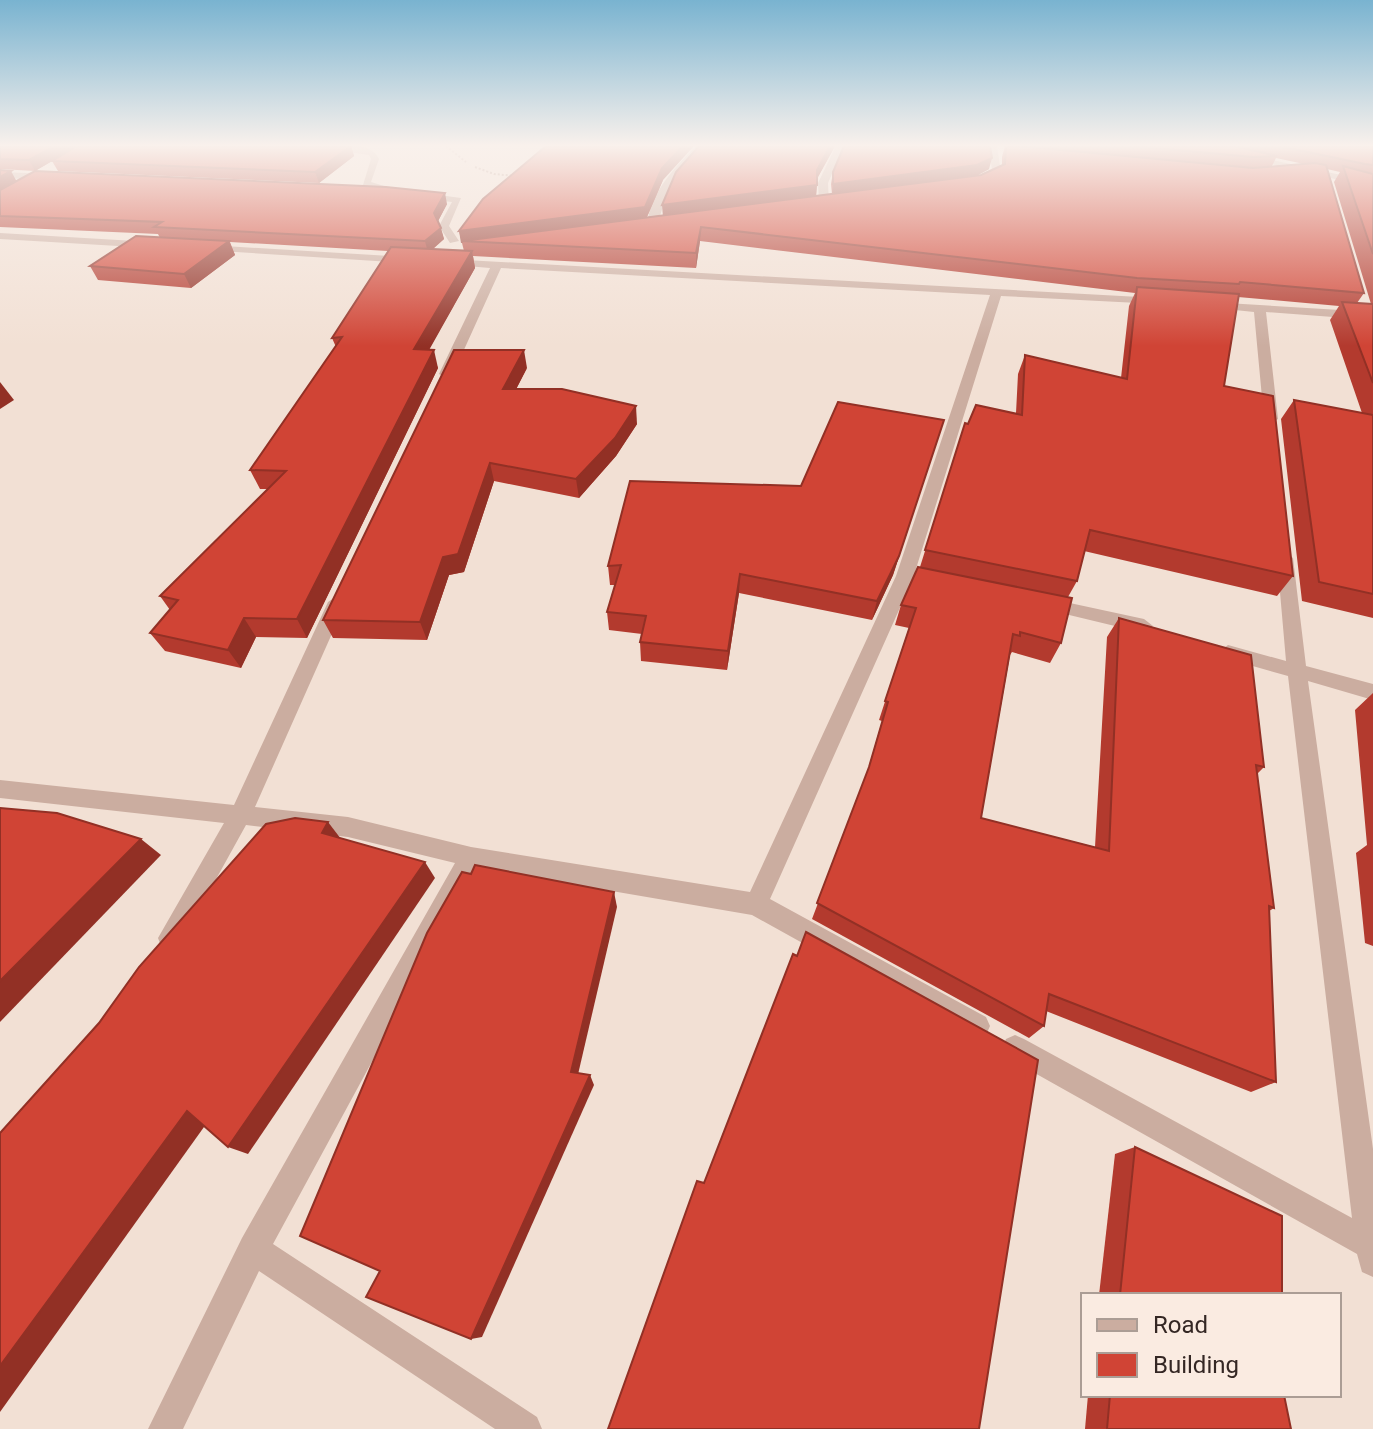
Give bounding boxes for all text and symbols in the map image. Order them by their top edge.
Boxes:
legend [1081,1293,1341,1397]
text: Road [1153,1311,1208,1339]
text: Building [1153,1351,1239,1379]

